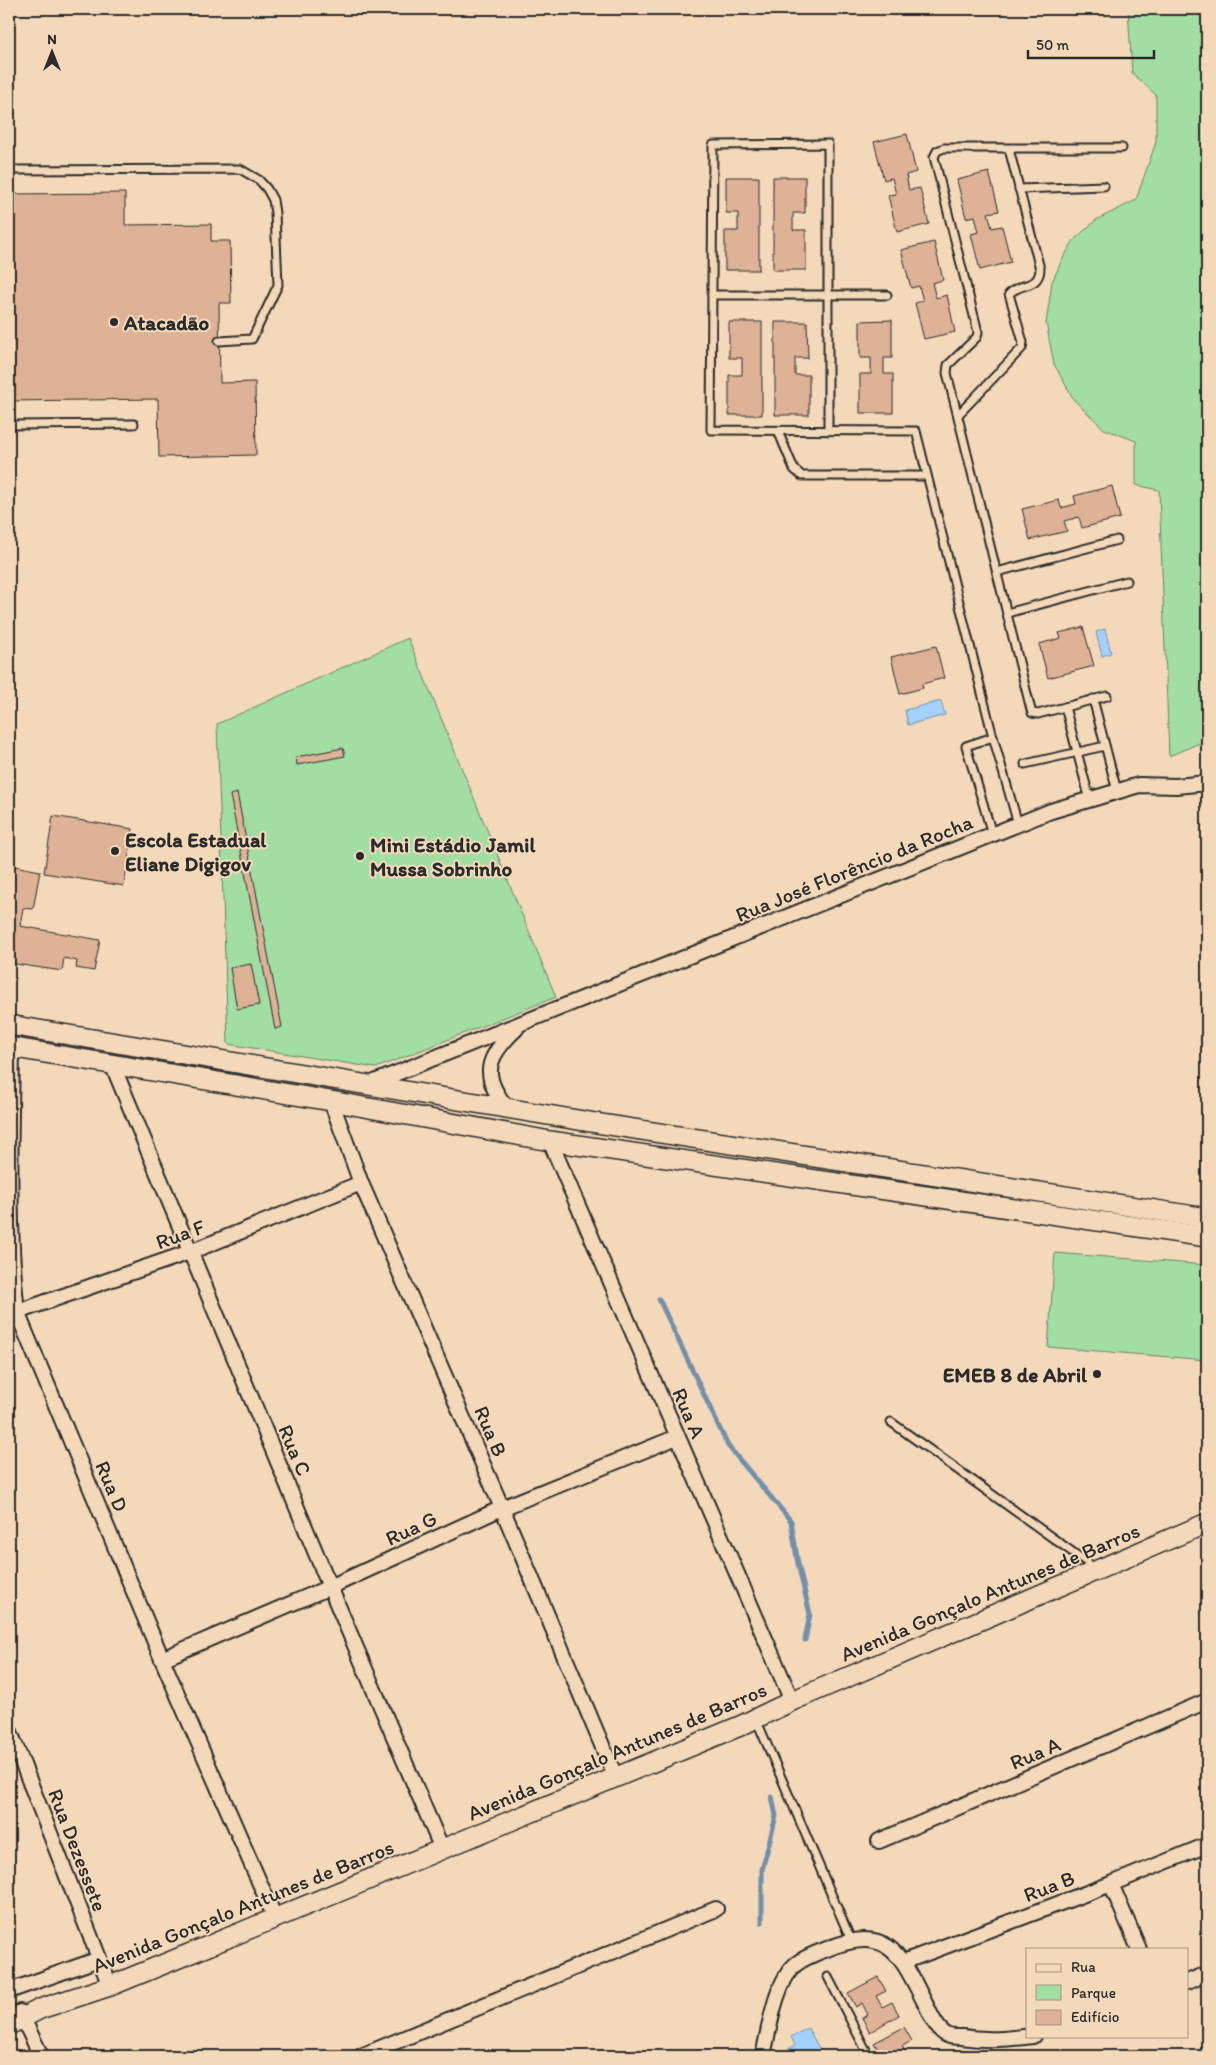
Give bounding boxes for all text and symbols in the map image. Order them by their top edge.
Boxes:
north arrow [28,28,78,78]
scale bar [1028,28,1155,60]
text: N [47,31,57,48]
text: 50 m [1036,36,1069,54]
place label: Atacadão [123,310,210,335]
marker: Atacadão [108,316,120,328]
street label: Rua José Florêncio da Rocha [732,809,976,927]
place label: Escola Estadual Eliane Digigov [125,827,267,877]
place label: Mini Estádio Jamil Mussa Sobrinho [370,832,536,881]
marker: Escola Estadual Eliane Digigov [109,845,121,857]
marker: Mini Estádio Jamil Mussa Sobrinho [354,850,366,862]
street label: Rua F [152,1214,208,1254]
place label: EMEB 8 de Abril [943,1362,1088,1387]
marker: EMEB 8 de Abril [1091,1368,1103,1380]
street label: Rua A [667,1384,711,1443]
street label: Rua B [469,1402,513,1460]
street label: Rua C [273,1421,317,1479]
street label: Rua D [90,1457,134,1515]
street label: Rua G [381,1505,441,1551]
street label: Avenida Gonçalo Antunes de Barros [837,1517,1143,1667]
street label: Avenida Gonçalo Antunes de Barros [464,1676,770,1826]
street label: Rua A [1006,1731,1065,1775]
street label: Rua Dezessete [43,1785,113,1915]
street label: Avenida Gonçalo Antunes de Barros [89,1834,397,1978]
street label: Rua B [1020,1865,1078,1907]
legend [1026,1948,1188,2038]
text: Rua [1071,1958,1096,1976]
text: Parque [1071,1984,1116,2002]
text: Edifício [1071,2008,1119,2026]

